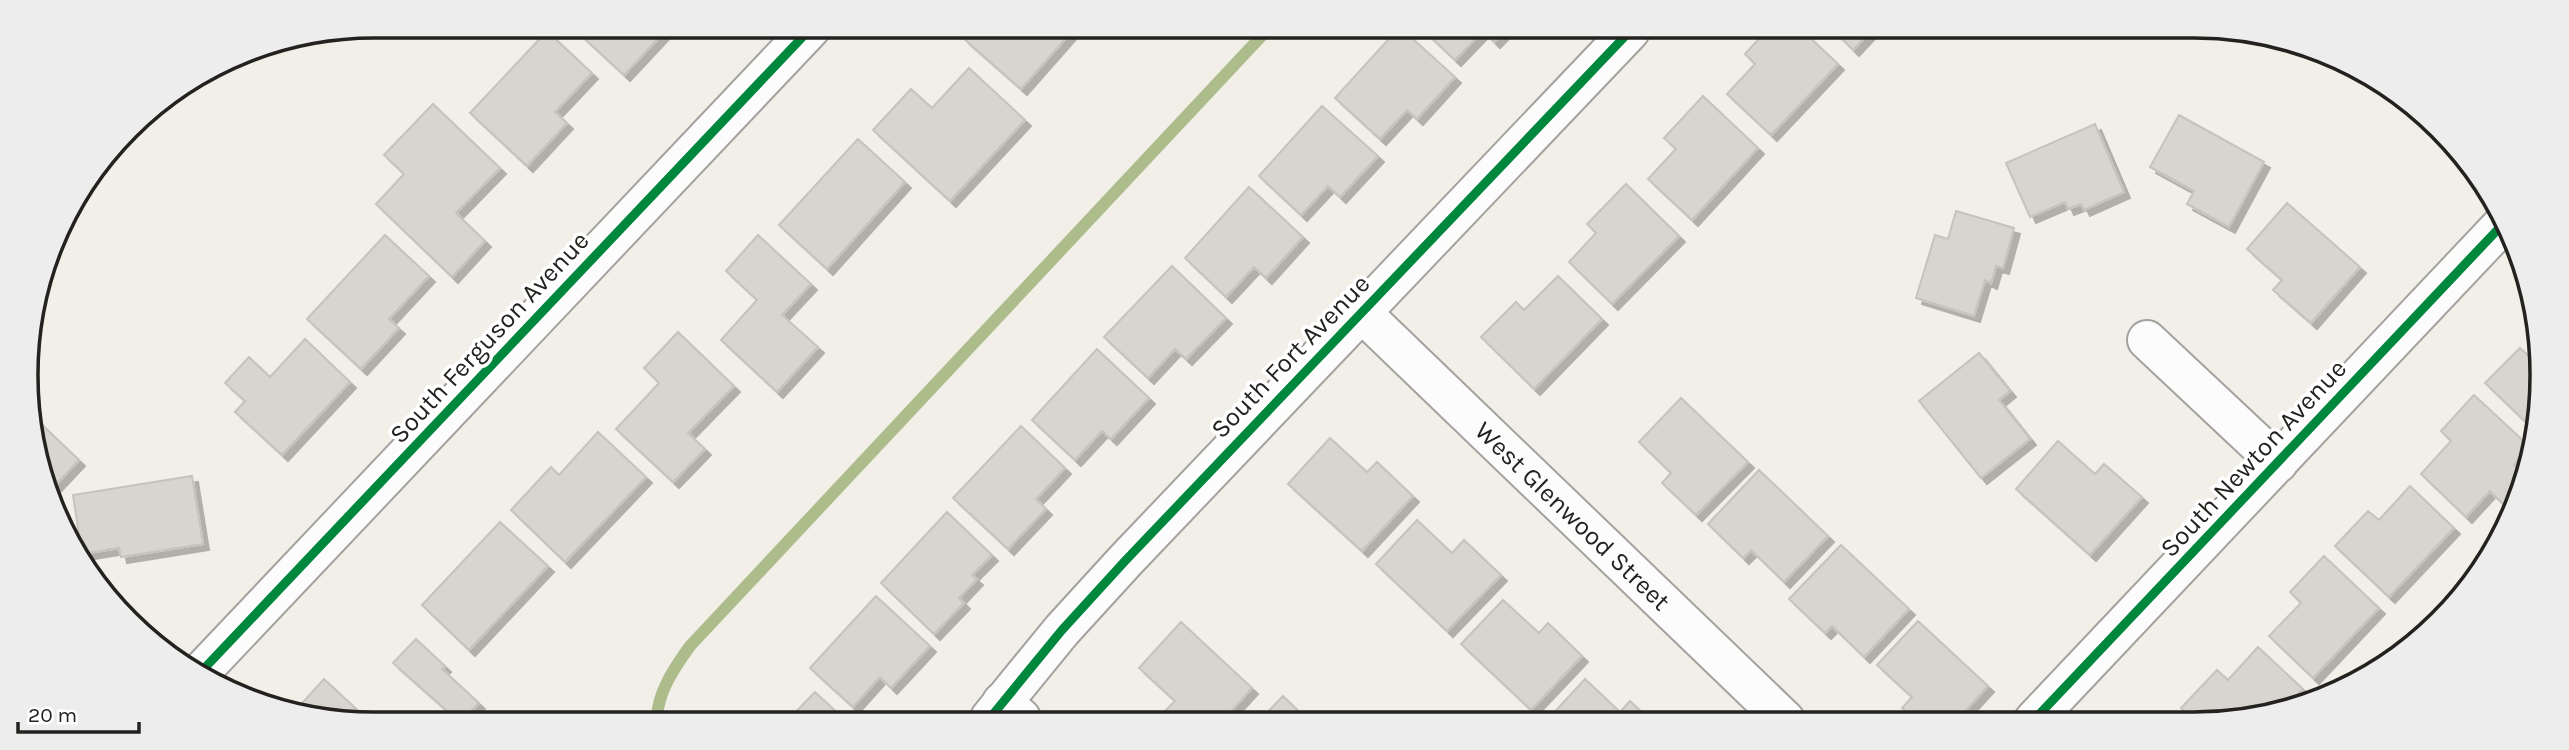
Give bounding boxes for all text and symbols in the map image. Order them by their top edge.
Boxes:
street label: South Ferguson Avenue [383,225,596,450]
street label: South Fort Avenue [1204,268,1376,445]
street label: South Newton Avenue [2154,353,2353,564]
street label: West Glenwood Street [1469,415,1677,617]
scale bar [18,690,138,734]
text: 20 m [28,703,77,727]

